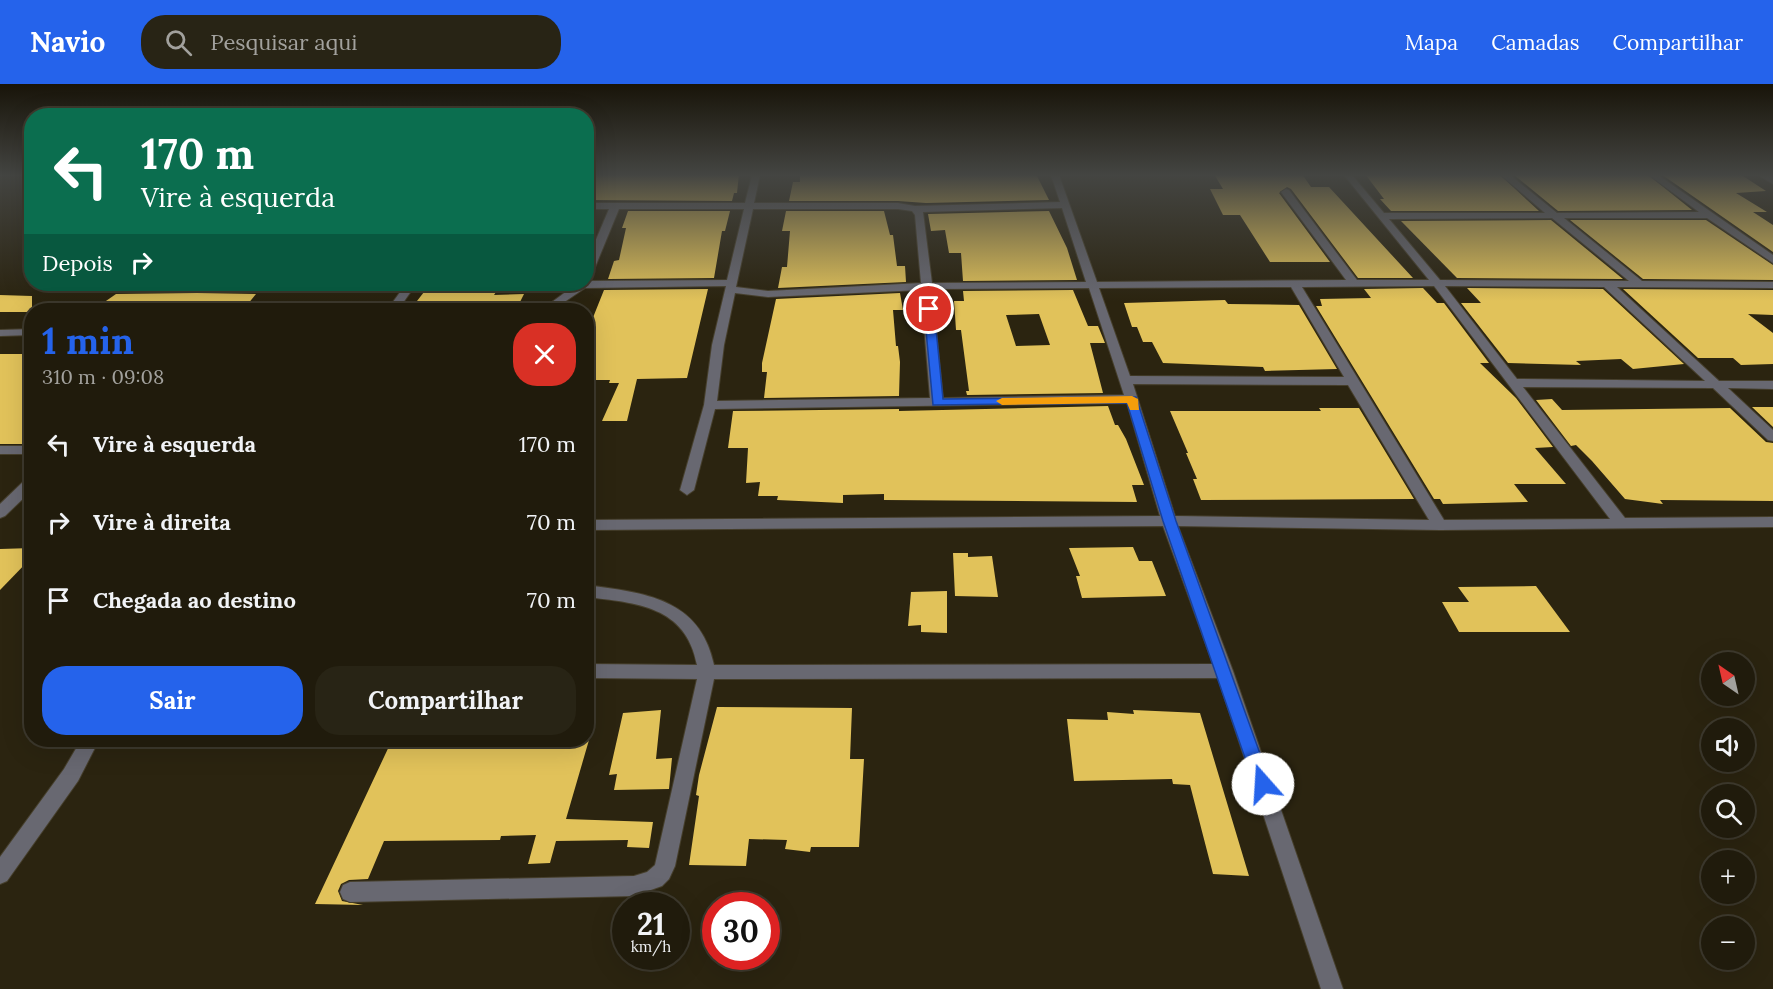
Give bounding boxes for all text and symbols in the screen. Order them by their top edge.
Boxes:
search box [141,15,561,69]
text: Navio [30,24,105,60]
icon: search [162,26,195,59]
text: Pesquisar aqui [210,28,358,56]
text: Mapa [1405,29,1458,56]
text: Camadas [1491,29,1579,56]
text: Compartilhar [1612,29,1743,56]
text: 170 m [141,127,254,181]
icon: left [42,132,120,210]
text: Vire à esquerda [141,180,335,214]
icon: right [125,246,158,279]
text: Depois [42,249,113,277]
pin [903,283,954,334]
icon: arrive [912,292,945,325]
text: 1 min [42,318,134,364]
button: close [513,323,576,386]
text: 310 m · 09:08 [42,364,164,389]
icon: left [42,428,75,461]
text: Vire à esquerda [93,430,256,458]
text: 170 m [519,430,576,458]
icon: right [42,506,75,539]
text: Vire à direita [93,508,231,536]
text: 70 m [527,508,576,536]
icon: arrive [42,584,75,617]
text: Chegada ao destino [93,586,296,614]
text: 70 m [527,586,576,614]
north arrow [1701,652,1755,706]
map controls [1701,652,1755,970]
button: Sair [42,666,303,735]
button: Compartilhar [315,666,576,735]
button: sound [1701,718,1755,772]
position arrow [1231,752,1295,816]
button: search [1701,784,1755,838]
button: + [1701,850,1755,904]
speed limit sign: 30 [702,892,780,970]
text: 21 [637,905,665,943]
button: − [1701,916,1755,970]
text: km/h [631,937,671,956]

